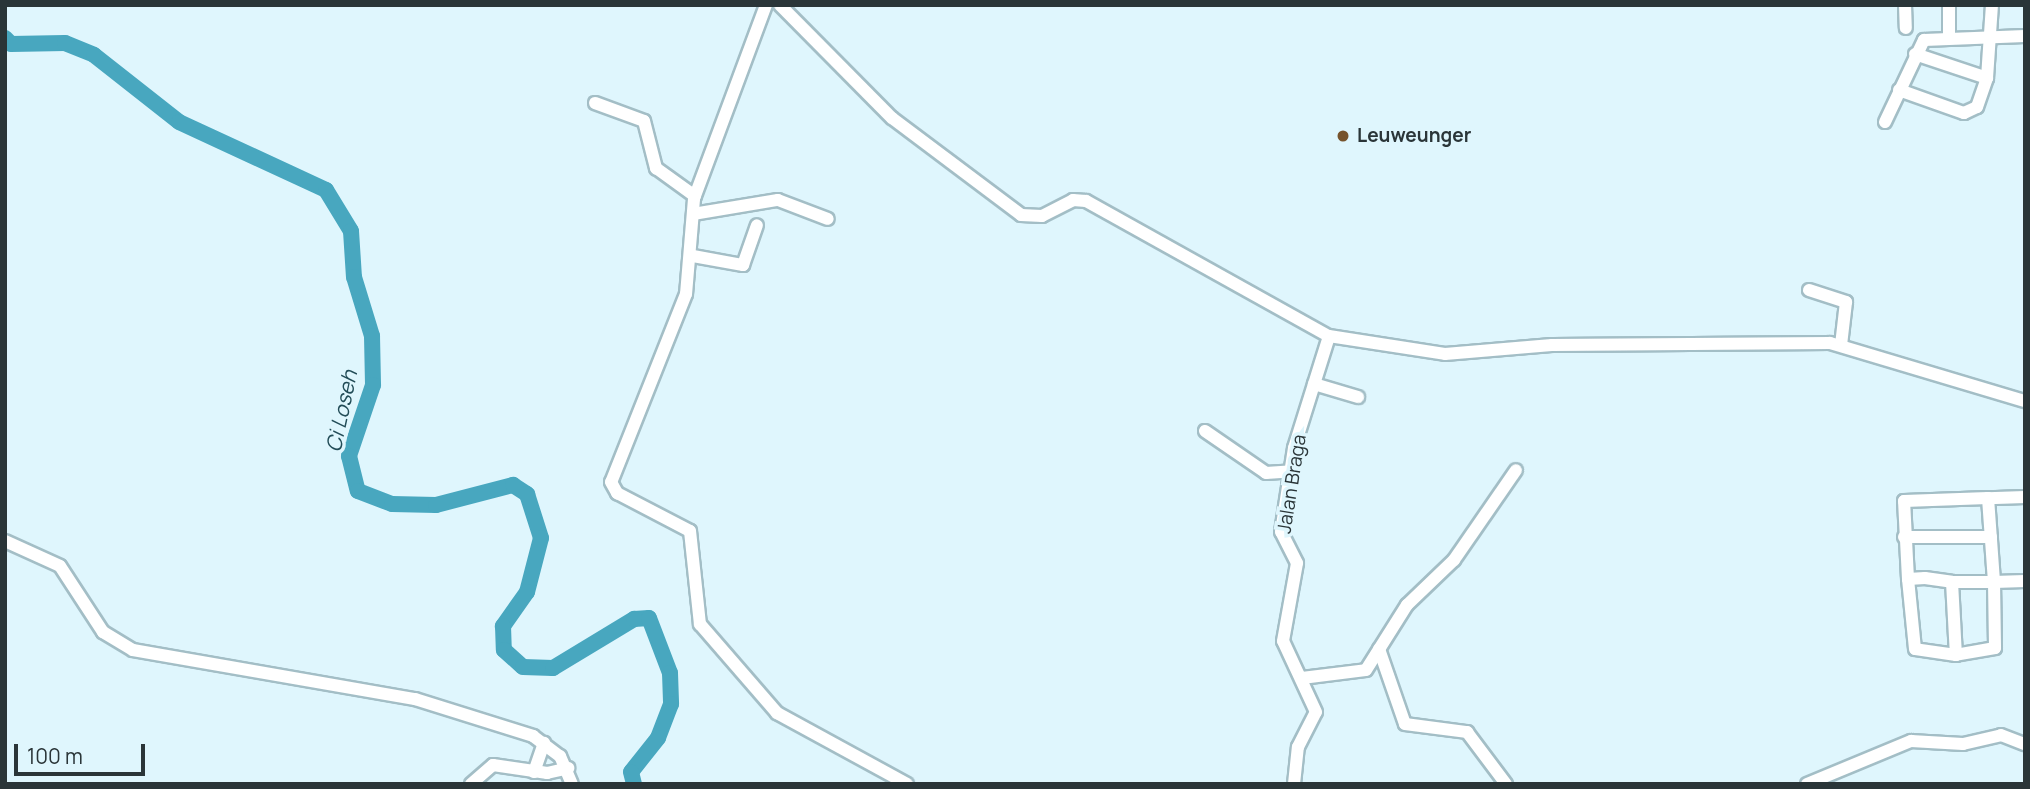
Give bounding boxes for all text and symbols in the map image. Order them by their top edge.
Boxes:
place label: Leuweunger [1357,125,1471,147]
marker: Leuweunger [1335,128,1351,144]
water label: Ci Loseh [320,368,362,454]
street label: Jalan Braga [1273,433,1311,535]
scale bar [18,730,149,774]
text: 100 m [27,742,83,770]

